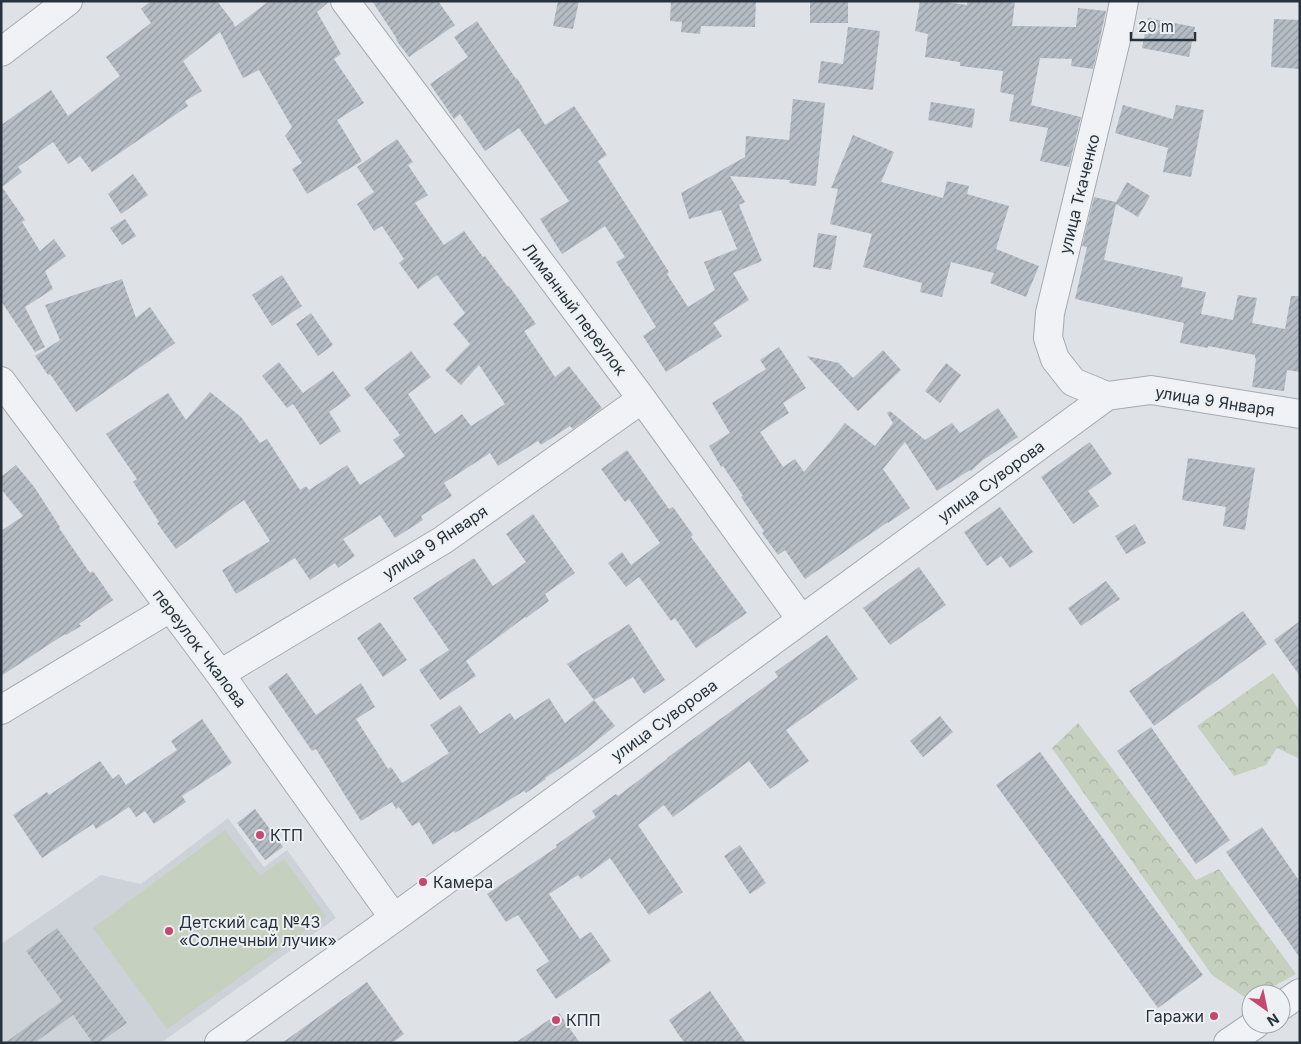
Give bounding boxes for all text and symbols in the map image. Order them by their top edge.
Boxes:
scale bar [1131,10,1195,42]
text: 20 m [1138,17,1174,36]
street label: улица Ткаченко [1054,132,1104,256]
street label: Лиманный переулок [519,239,632,379]
street label: улица 9 Января [1154,382,1276,420]
street label: улица Суворова [934,436,1048,526]
street label: улица 9 Января [379,501,491,583]
street label: переулок Чкалова [149,585,251,711]
street label: улица Суворова [607,675,721,765]
place label: КТП [270,825,303,845]
marker: КТП [254,829,266,841]
place label: Камера [433,872,493,892]
marker: Камера [417,876,429,888]
place label: Детский сад №43 «Солнечный лучик» [179,912,337,950]
marker: Детский сад №43 «Солнечный лучик» [163,925,175,937]
north arrow [1241,984,1291,1034]
place label: Гаражи [1146,1006,1204,1026]
place label: КПП [566,1010,601,1030]
marker: Гаражи [1208,1010,1220,1022]
text: N [1264,1010,1282,1030]
marker: КПП [550,1014,562,1026]

